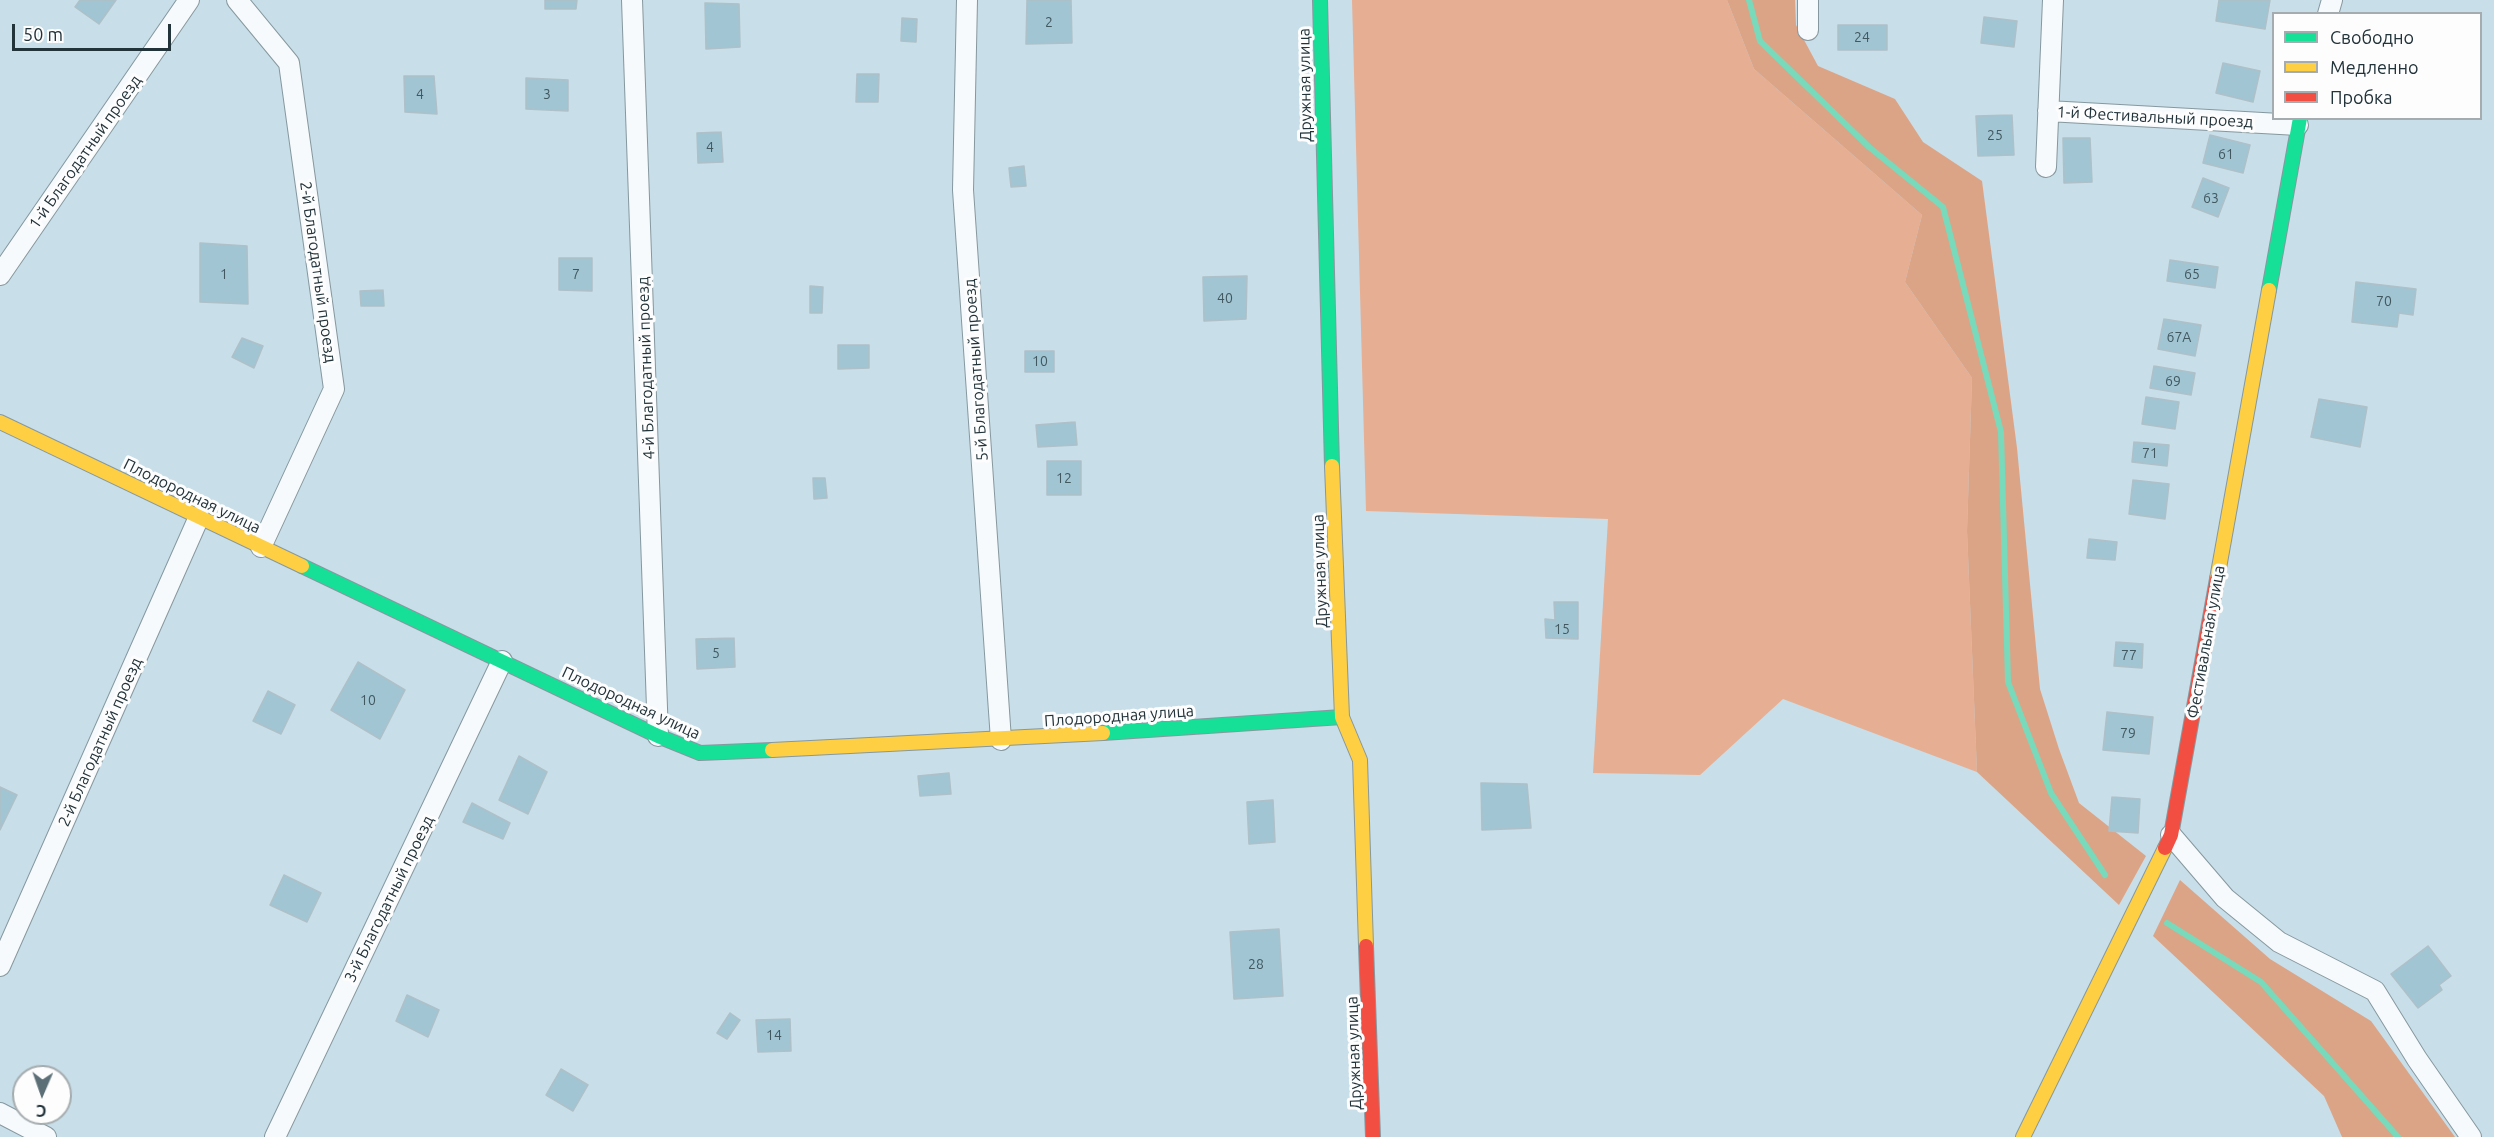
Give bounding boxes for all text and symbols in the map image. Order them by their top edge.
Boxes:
scale bar [15,12,174,50]
legend [2272,12,2482,120]
house number: 2 [1045,14,1053,30]
text: 50 m [23,24,63,44]
text: Свободно [2330,27,2414,47]
street label: Дружная улица [1294,28,1316,142]
house number: 24 [1854,29,1870,45]
text: Медленно [2330,57,2419,77]
street label: 1-й Благодатный проезд [25,72,145,232]
house number: 4 [416,86,424,102]
house number: 3 [543,86,551,102]
text: Пробка [2330,87,2393,107]
street label: 1-й Фестивальный проезд [2056,102,2254,132]
house number: 25 [1987,127,2003,143]
house number: 4 [706,139,714,155]
house number: 61 [2218,146,2234,162]
street label: 2-й Благодатный проезд [296,180,340,364]
house number: 63 [2203,190,2219,206]
house number: 1 [220,266,228,282]
house number: 7 [572,266,580,282]
house number: 65 [2184,266,2200,282]
street label: 4-й Благодатный проезд [633,276,659,460]
street label: 5-й Благодатный проезд [960,278,992,462]
house number: 40 [1217,290,1233,306]
house number: 70 [2376,293,2392,309]
house number: 67А [2167,329,2191,345]
house number: 10 [1032,353,1048,369]
house number: 69 [2165,373,2181,389]
house number: 71 [2142,445,2158,461]
street label: Плодородная улица [120,454,264,538]
house number: 12 [1056,470,1072,486]
street label: Дружная улица [1308,514,1332,628]
street label: Фестивальная улица [2183,564,2229,720]
house number: 15 [1554,621,1570,637]
house number: 5 [712,645,720,661]
house number: 77 [2121,647,2137,663]
street label: 2-й Благодатный проезд [54,655,146,829]
street label: Плодородная улица [559,663,703,743]
house number: 10 [360,692,376,708]
street label: Плодородная улица [1043,701,1195,731]
house number: 79 [2120,725,2136,741]
street label: 3-й Благодатный проезд [340,813,438,985]
house number: 28 [1248,956,1264,972]
street label: Дружная улица [1342,996,1366,1110]
house number: 14 [766,1027,782,1043]
north arrow [12,1065,72,1125]
text: С [36,1102,47,1120]

